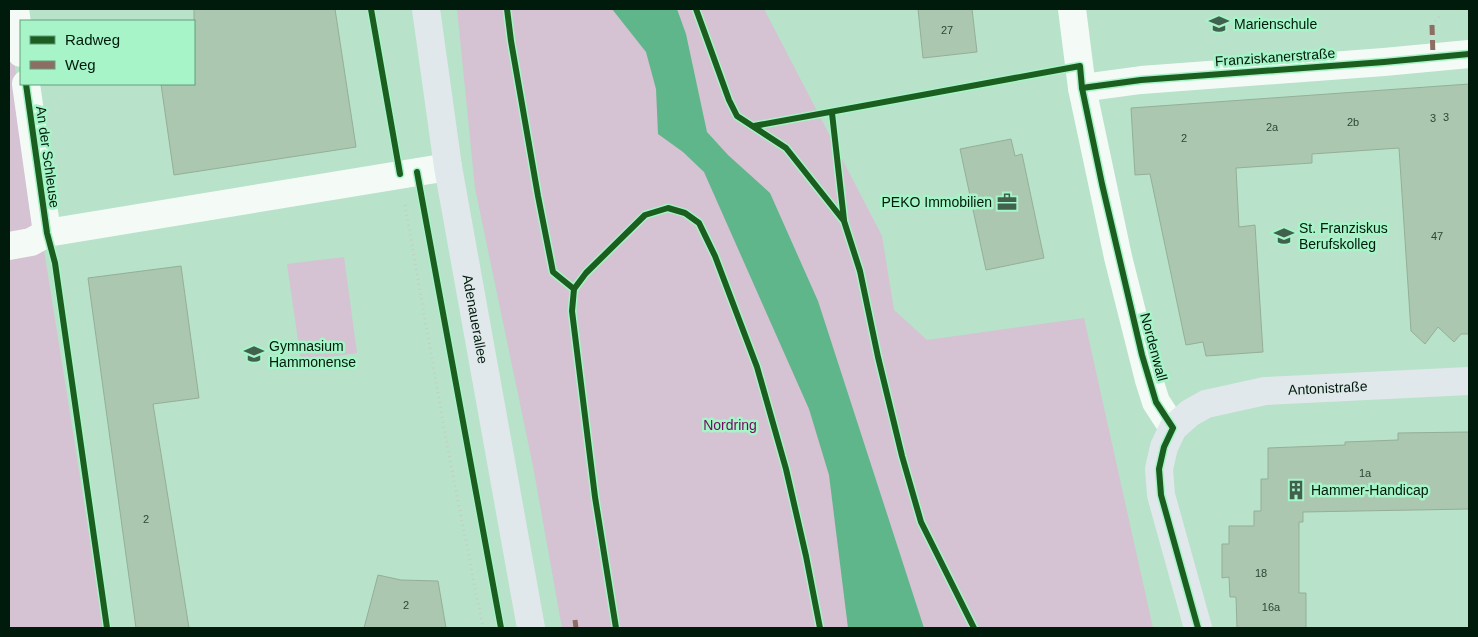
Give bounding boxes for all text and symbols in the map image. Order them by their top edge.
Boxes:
school or university icon: Marienschule [1208,13,1230,35]
place label: Marienschule [1234,16,1317,32]
legend [20,20,195,85]
house number: 27 [941,24,953,36]
text: Radweg [65,31,120,48]
street label: Franziskanerstraße [1214,45,1336,69]
text: Weg [65,56,96,73]
street label: An der Schleuse [33,105,63,209]
house number: 3 [1443,111,1449,123]
house number: 3 [1430,112,1436,124]
house number: 2b [1347,116,1359,128]
house number: 2a [1266,121,1279,133]
house number: 2 [1181,132,1187,144]
office icon: PEKO Immobilien [996,191,1018,213]
place label: PEKO Immobilien [882,194,992,210]
place label: St. Franziskus Berufskolleg [1299,220,1388,252]
school or university icon: St. Franziskus Berufskolleg [1273,225,1295,247]
house number: 47 [1431,230,1443,242]
street label: Adenauerallee [459,273,491,365]
street label: Nordenwall [1137,311,1171,383]
place label: Gymnasium Hammonense [269,338,356,370]
school or university icon: Gymnasium Hammonense [243,343,265,365]
street label: Antonistraße [1288,378,1368,398]
park label: Nordring [703,417,757,433]
house number: 1a [1359,467,1372,479]
building icon: Hammer-Handicap [1285,479,1307,501]
place label: Hammer-Handicap [1311,482,1429,498]
house number: 2 [143,513,149,525]
house number: 18 [1255,567,1267,579]
house number: 2 [403,599,409,611]
house number: 16a [1262,601,1281,613]

